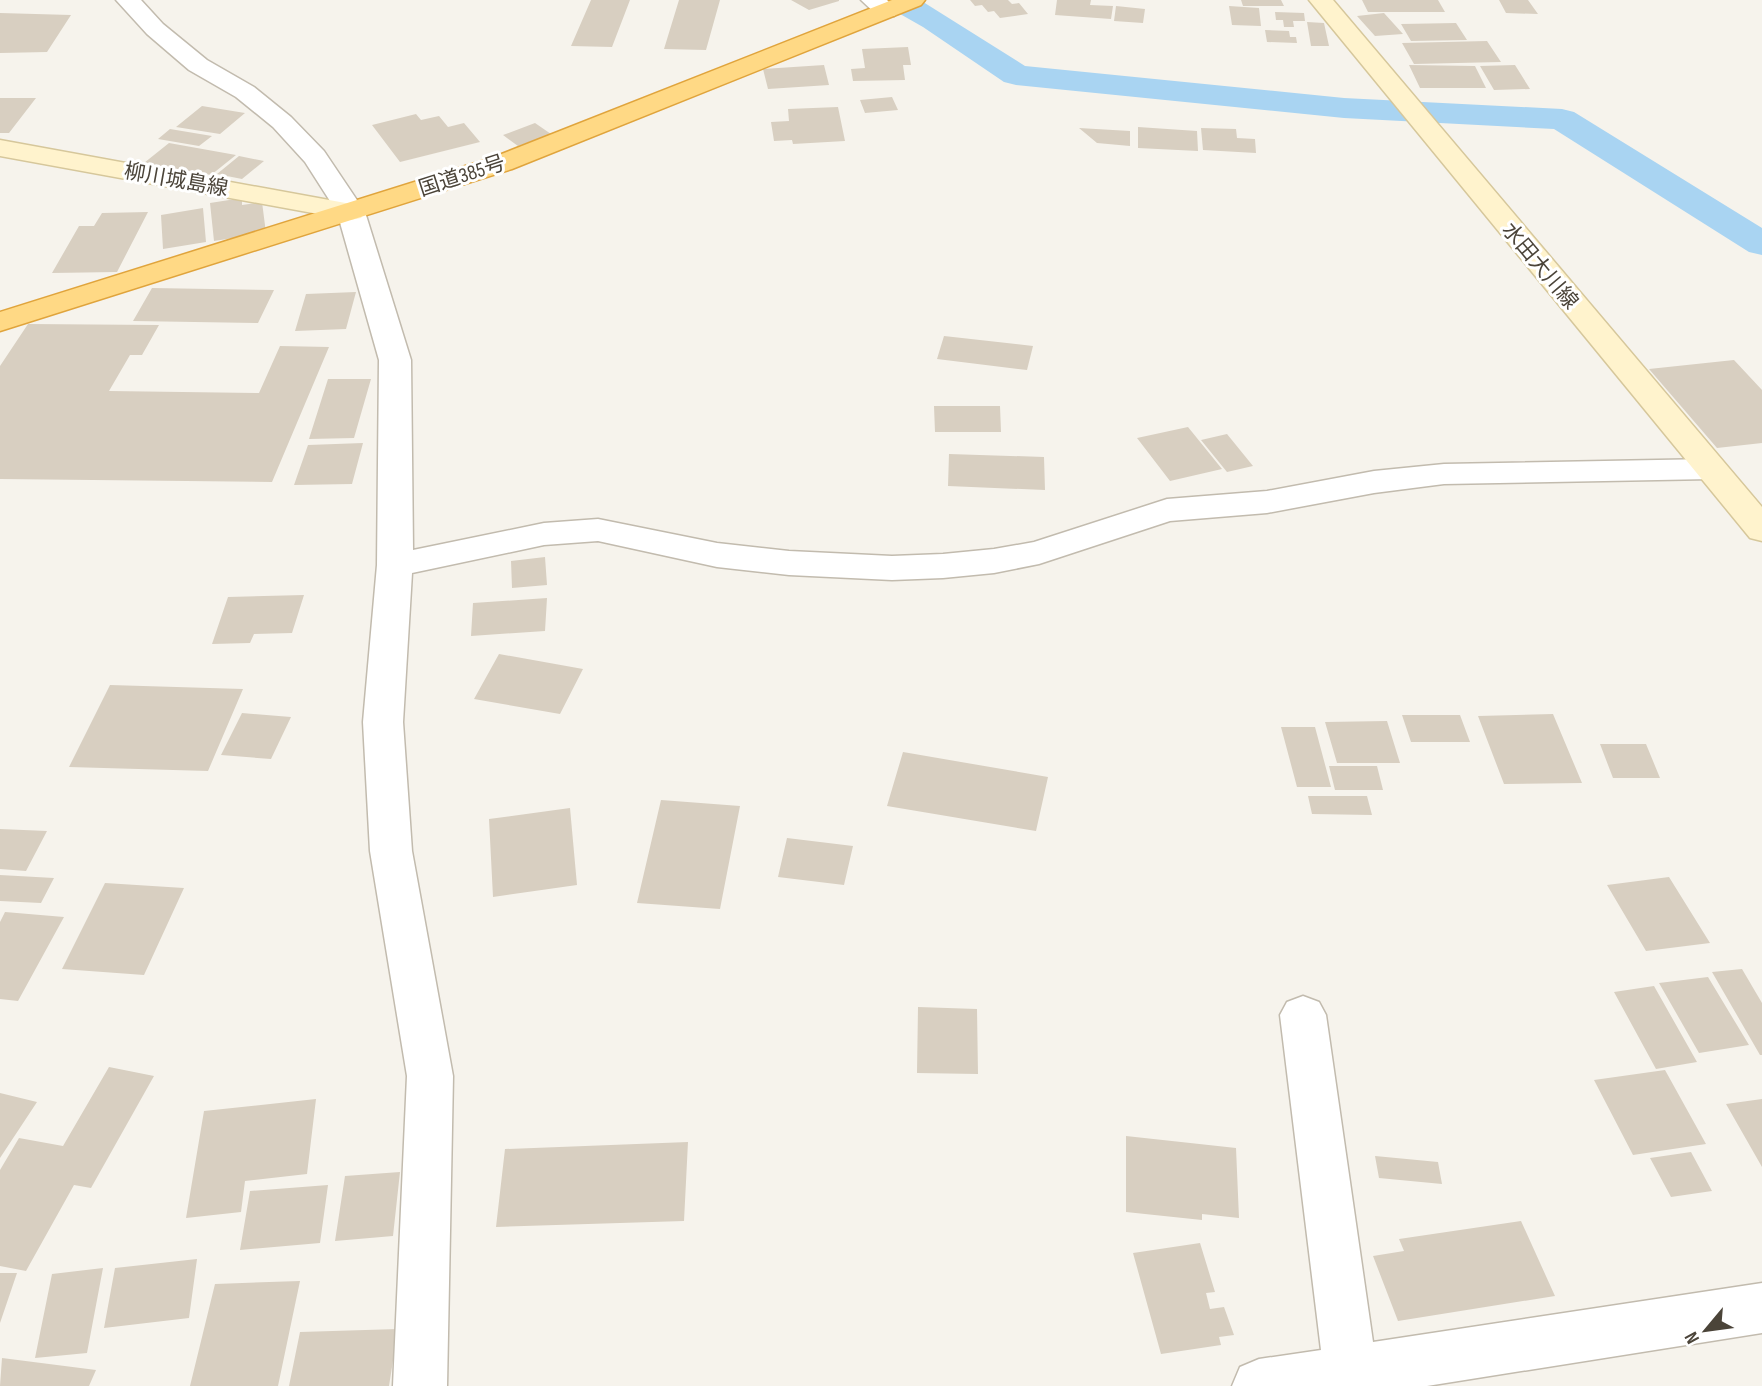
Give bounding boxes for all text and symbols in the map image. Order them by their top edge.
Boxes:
street label: 国道385号 [416,150,508,202]
street label: 柳川城島線 [122,159,230,201]
street label: 水田大川線 [1497,218,1583,314]
north arrow [1671,1295,1741,1365]
text: N [1680,1327,1705,1348]

